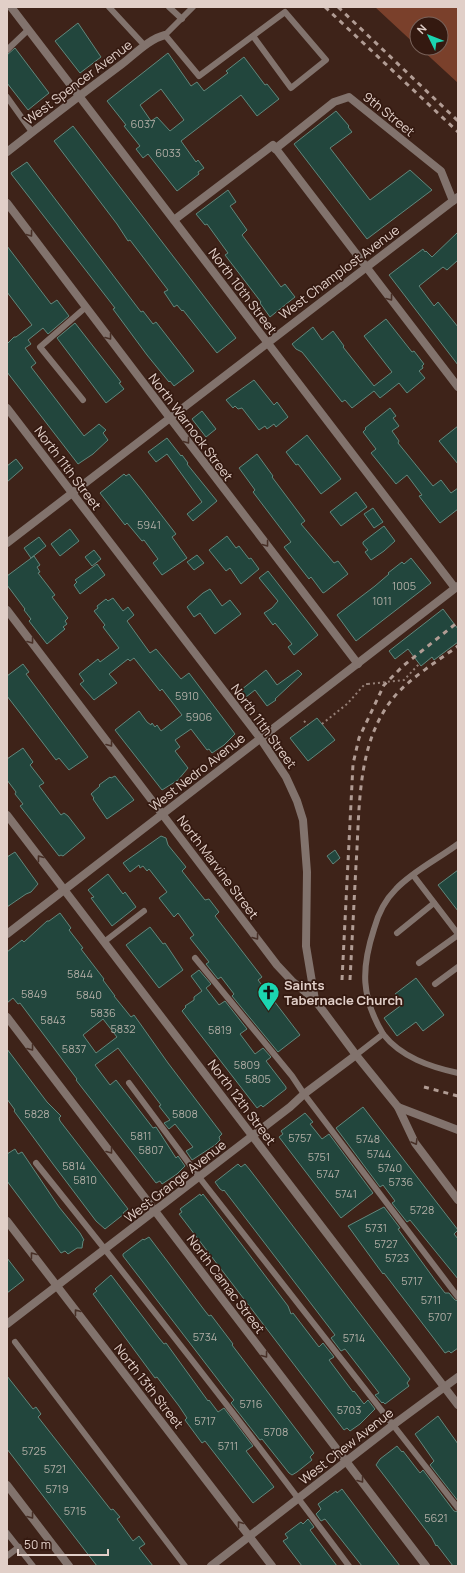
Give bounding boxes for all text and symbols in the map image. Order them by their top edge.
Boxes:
north arrow [409,16,449,56]
text: N [413,21,430,37]
street label: West Spencer Avenue [20,35,136,129]
street label: 9th Street [359,88,419,140]
house number: 6037 [130,116,156,131]
house number: 6033 [155,145,181,160]
street label: West Champlost Avenue [275,221,403,323]
one-way arrow [26,229,33,236]
street label: North 10th Street [205,244,281,338]
one-way arrow [385,293,392,300]
one-way arrow [104,333,111,340]
street label: North Warnock Street [145,370,237,484]
street label: North 11th Street [31,422,105,514]
one-way arrow [182,437,189,444]
house number: 5941 [137,517,161,532]
one-way arrow [262,540,269,547]
house number: 1005 [392,578,416,593]
house number: 1011 [372,593,392,608]
one-way arrow [26,637,33,644]
street label: North 11th Street [227,680,301,772]
house number: 5910 [175,688,199,703]
house number: 5906 [186,709,213,724]
street label: West Nedro Avenue [145,729,249,815]
one-way arrow [105,740,112,747]
street label: North Marvine Street [173,812,263,922]
one-way arrow [38,856,45,863]
one-way arrow [251,932,258,939]
house number: 5844 [67,966,93,981]
place label: Saints Tabernacle Church [284,976,403,1009]
church icon: Saints Tabernacle Church [255,979,281,1012]
house number: 5849 [21,986,47,1001]
house number: 5840 [76,987,102,1002]
house number: 5836 [90,1005,116,1020]
house number: 5843 [40,1012,66,1027]
house number: 5832 [110,1021,136,1036]
house number: 5819 [208,1022,232,1037]
house number: 5837 [62,1041,86,1056]
one-way arrow [26,1043,33,1050]
street label: North 12th Street [204,1055,280,1149]
house number: 5809 [234,1057,260,1072]
house number: 5805 [245,1071,271,1086]
house number: 5828 [24,1106,50,1121]
house number: 5808 [172,1106,198,1121]
house number: 5811 [130,1128,152,1143]
house number: 5757 [288,1130,312,1145]
house number: 5748 [356,1131,380,1146]
street label: West Grange Avenue [120,1135,230,1226]
one-way arrow [411,1138,418,1145]
house number: 5807 [139,1142,163,1157]
house number: 5744 [367,1146,391,1161]
one-way arrow [105,1147,112,1154]
house number: 5751 [308,1149,330,1164]
house number: 5814 [62,1158,86,1173]
house number: 5740 [378,1160,402,1175]
house number: 5747 [316,1166,340,1181]
house number: 5810 [73,1172,97,1187]
house number: 5736 [389,1174,414,1189]
house number: 5741 [335,1186,357,1201]
house number: 5728 [410,1202,434,1217]
house number: 5731 [365,1220,387,1235]
street label: North Camac Street [183,1231,269,1337]
house number: 5727 [374,1236,398,1251]
house number: 5723 [385,1250,409,1265]
one-way arrow [31,1252,38,1259]
house number: 5717 [401,1273,423,1288]
house number: 5711 [421,1292,441,1307]
house number: 5707 [428,1309,452,1324]
one-way arrow [75,1310,82,1317]
house number: 5734 [193,1329,217,1344]
house number: 5714 [343,1330,365,1345]
street label: North 13th Street [110,1340,188,1432]
one-way arrow [260,1350,267,1357]
house number: 5716 [240,1396,263,1411]
house number: 5703 [337,1402,361,1417]
street label: West Chew Avenue [295,1403,397,1489]
house number: 5717 [194,1413,216,1428]
house number: 5708 [264,1424,288,1439]
house number: 5711 [218,1438,238,1453]
house number: 5725 [22,1443,46,1458]
house number: 5721 [44,1461,66,1476]
one-way arrow [356,1476,363,1483]
house number: 5719 [46,1481,69,1496]
house number: 5715 [64,1503,86,1518]
house number: 5621 [424,1510,448,1525]
one-way arrow [26,1511,33,1518]
one-way arrow [237,1521,244,1528]
scale bar [18,1531,108,1557]
text: 50 m [24,1536,51,1553]

